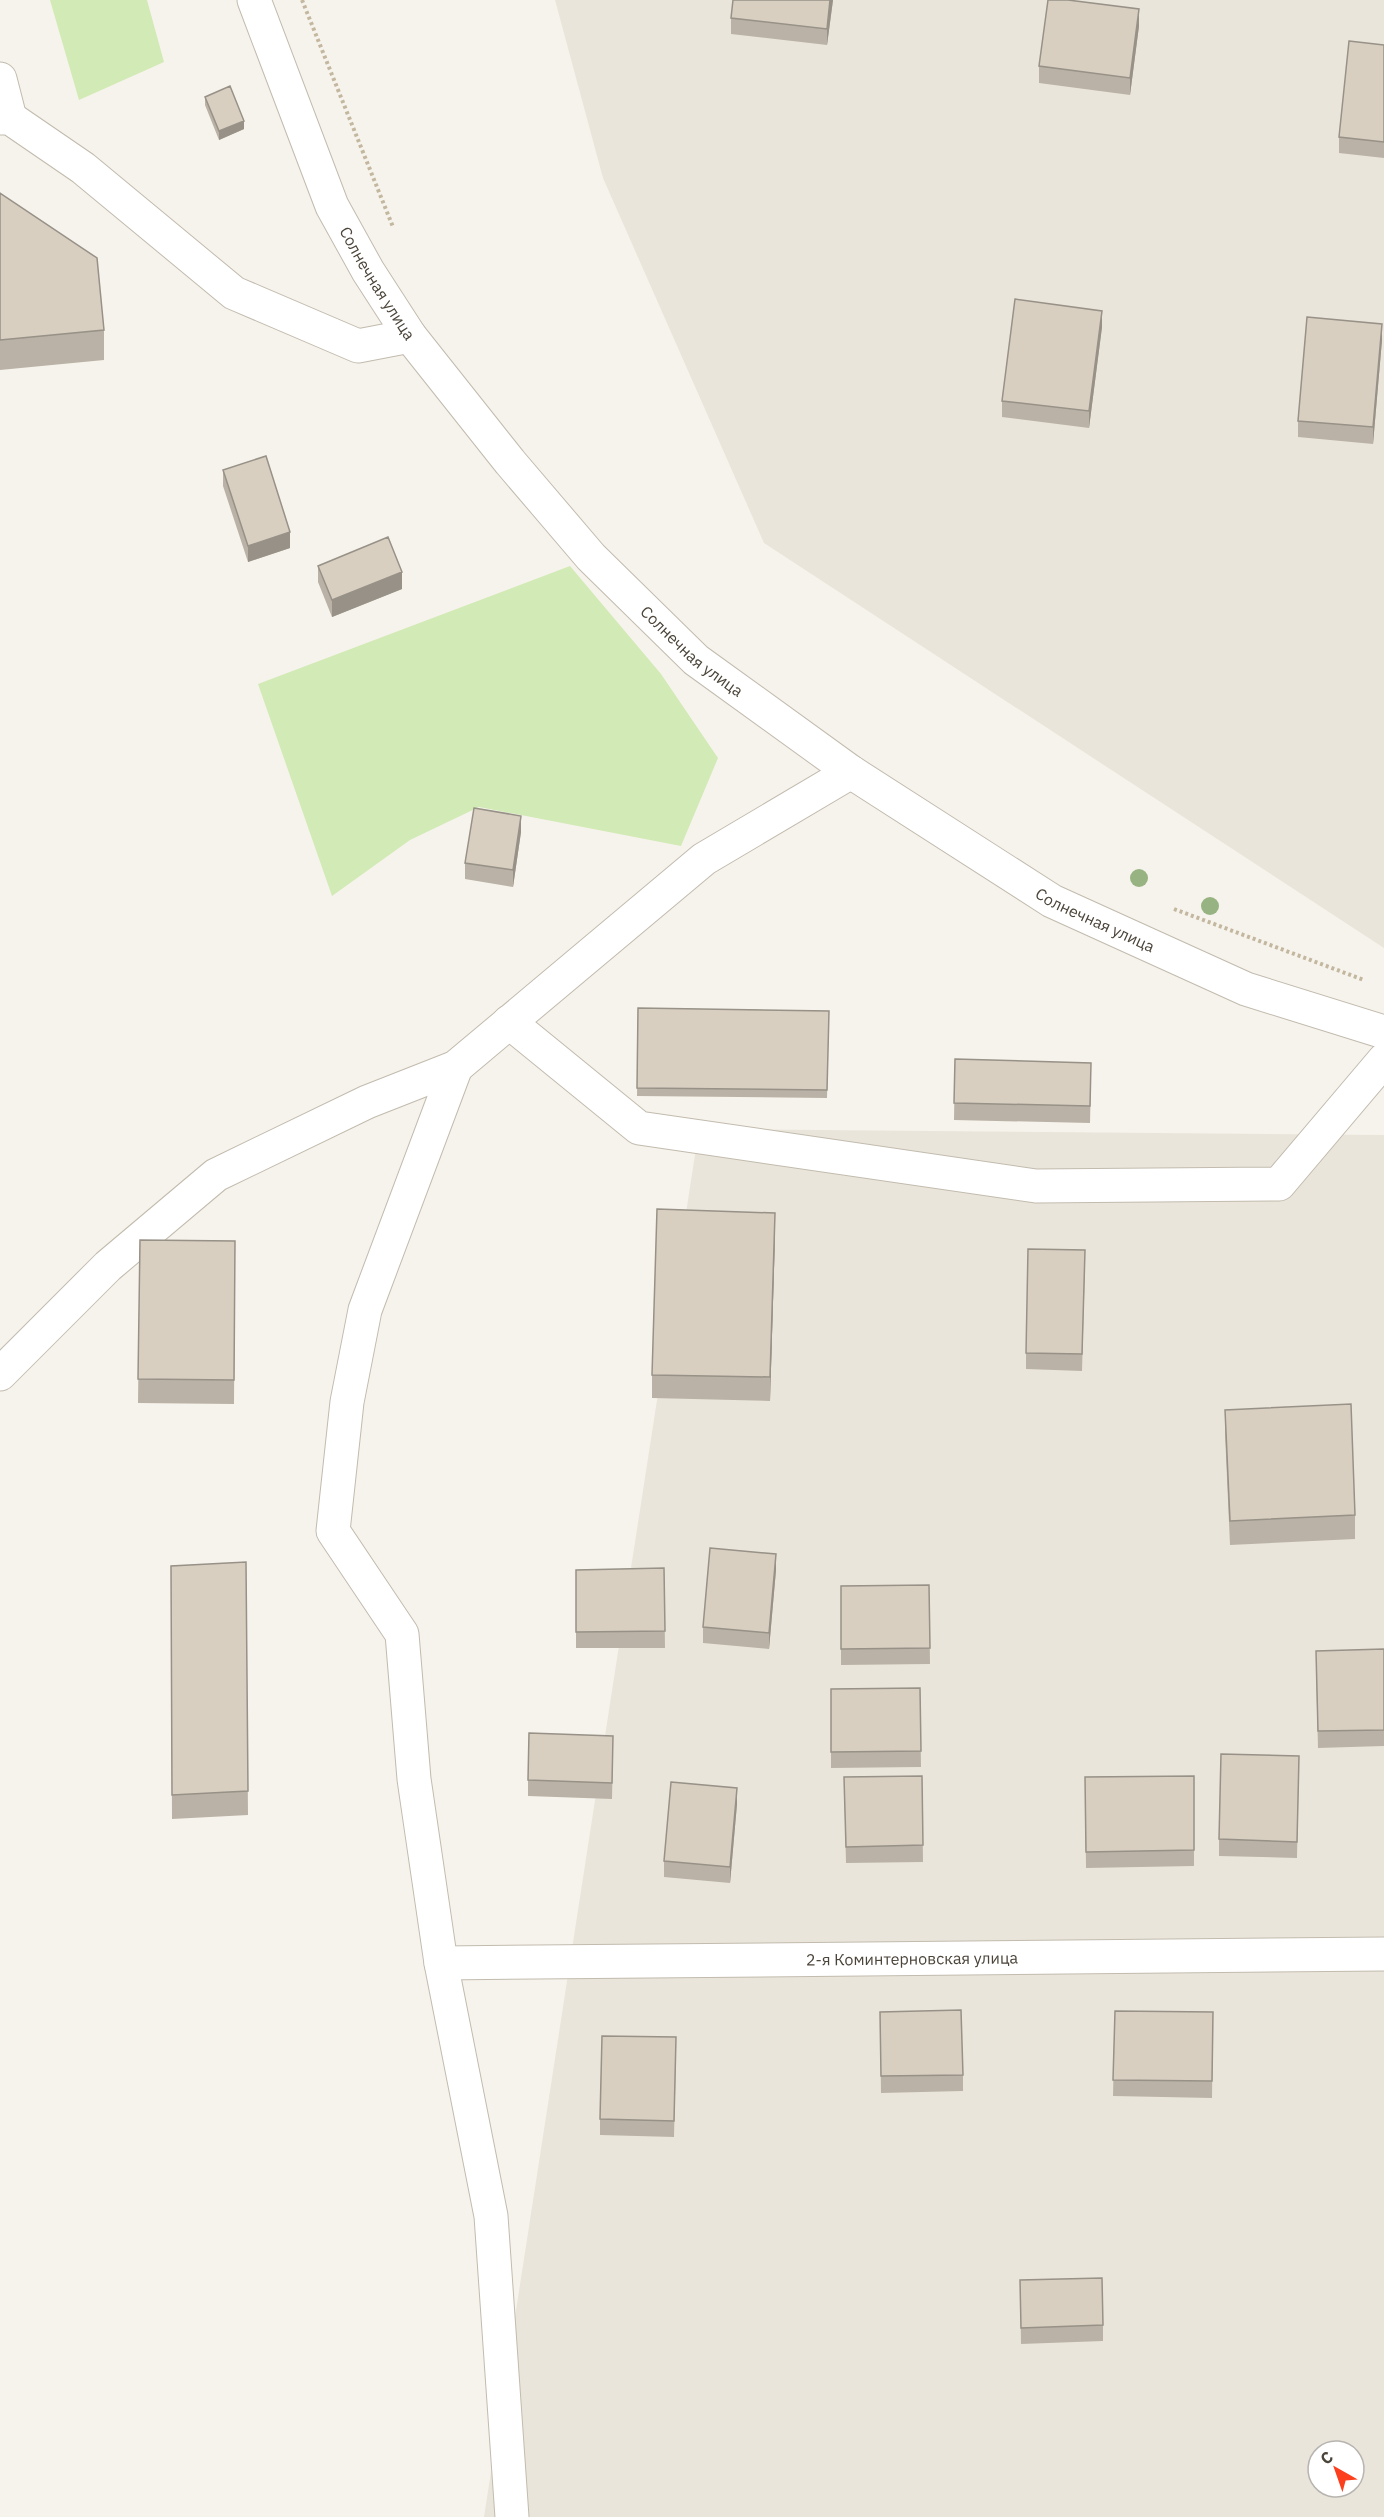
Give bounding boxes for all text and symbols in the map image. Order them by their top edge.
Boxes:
street label: Солнечная улица [335,223,420,344]
street label: Солнечная улица [637,601,748,701]
street label: Солнечная улица [1032,883,1158,957]
street label: 2-я Коминтерновская улица [806,1947,1019,1970]
north arrow [1306,2439,1366,2499]
text: С [1316,2446,1337,2469]

